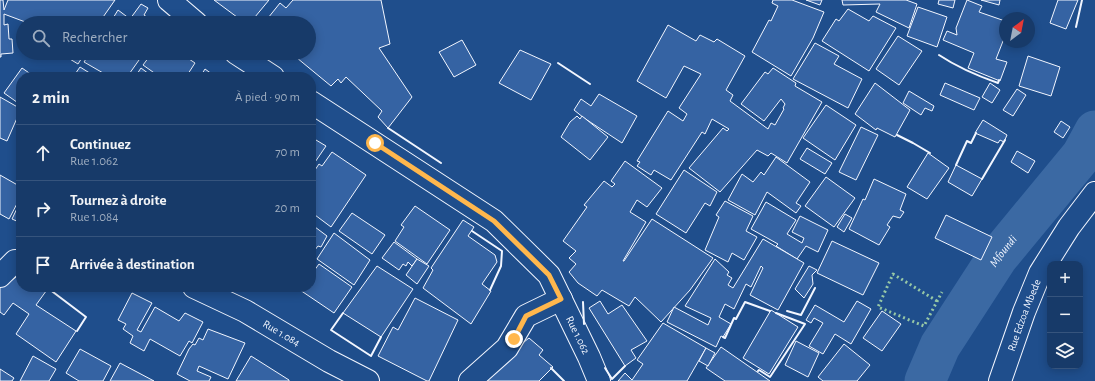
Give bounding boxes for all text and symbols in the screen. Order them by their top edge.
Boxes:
north arrow [999,12,1035,48]
search box [16,16,316,60]
icon: search [30,27,52,49]
text: Rechercher [62,30,127,45]
text: 2 min [32,89,70,106]
text: À pied · 90 m [235,91,300,104]
route start [366,134,384,152]
text: Continuez [70,137,131,152]
icon: ahead [32,142,54,164]
text: 70 m [275,146,300,159]
text: Rue 1.062 [70,155,118,168]
text: Tournez à droite [70,193,167,208]
icon: right [32,198,54,220]
text: 20 m [275,202,300,215]
text: Rue 1.084 [70,211,118,224]
water label: Mfoundi [987,233,1019,269]
icon: arrive [32,254,54,276]
text: Arrivée à destination [70,257,195,272]
map controls [1047,261,1083,369]
button: + [1047,261,1083,297]
street label: Rue Edzoa Mbede [1006,278,1043,353]
button: − [1047,297,1083,333]
street label: Rue 1.062 [564,314,592,356]
street label: Rue 1.084 [261,318,302,348]
route end [505,330,523,348]
button: layers [1047,333,1083,369]

